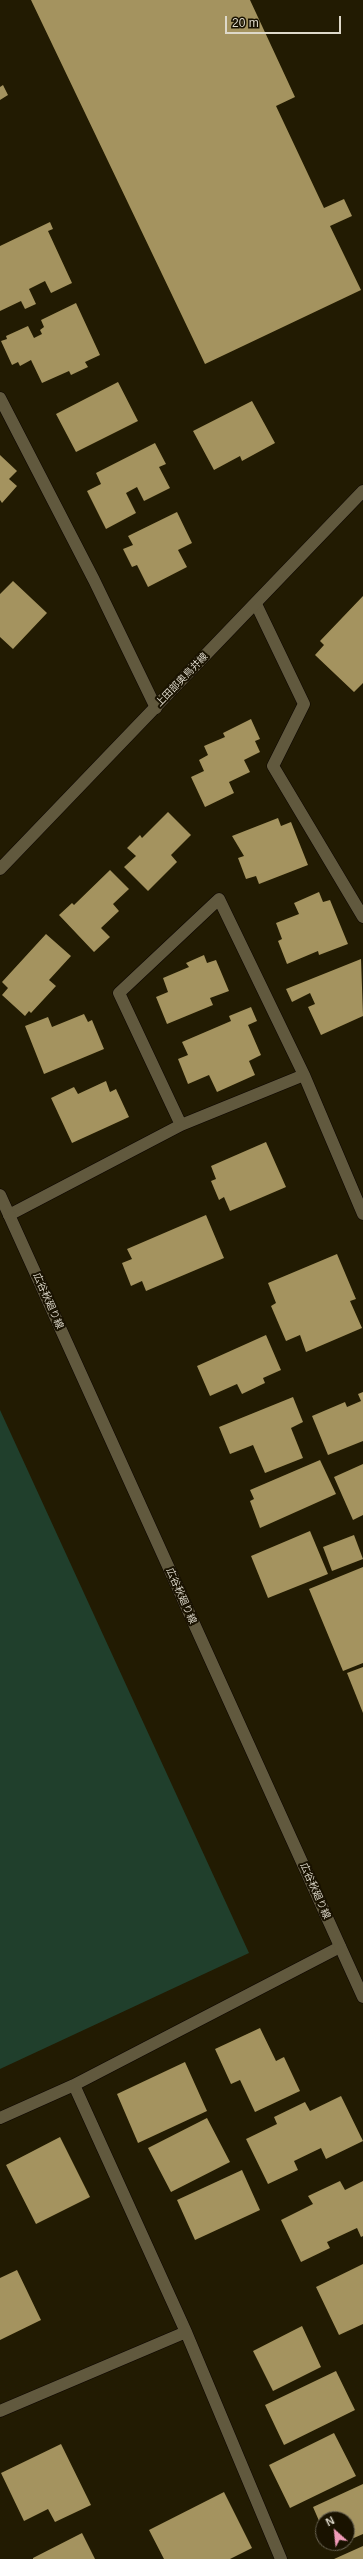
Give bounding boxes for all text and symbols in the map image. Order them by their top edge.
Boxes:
scale bar [227,8,343,34]
text: 20 m [232,16,259,30]
street label: 上田部奥鳥井線 [153,651,211,709]
street label: 広谷秋廻り線 [30,1271,66,1331]
street label: 広谷秋廻り線 [163,1566,199,1626]
street label: 広谷秋廻り線 [297,1861,333,1921]
north arrow [315,2511,355,2551]
text: N [324,2514,336,2528]

